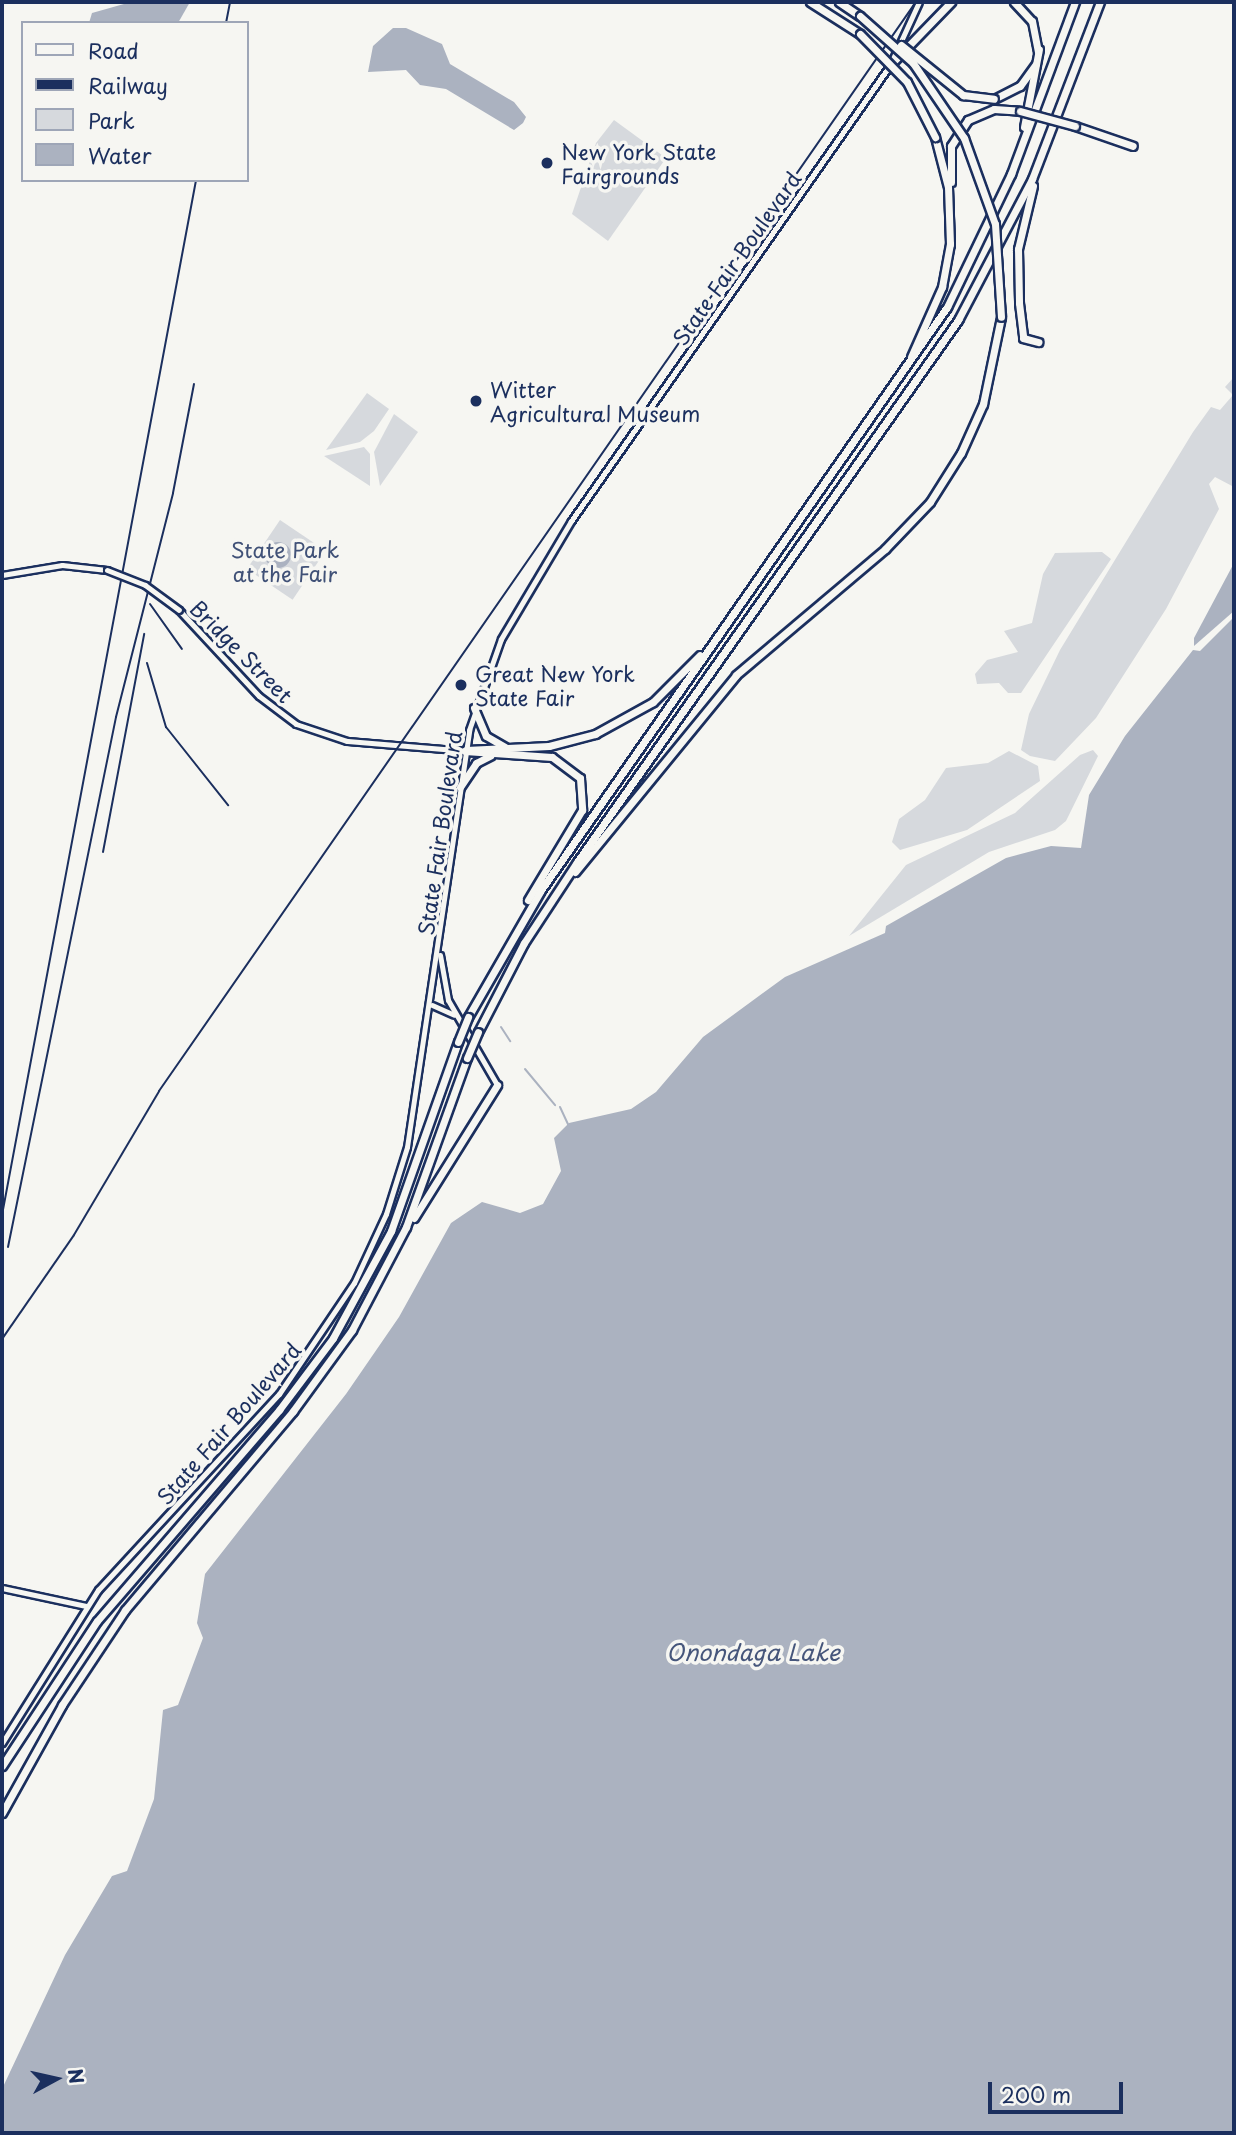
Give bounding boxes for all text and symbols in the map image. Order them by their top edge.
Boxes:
legend [21,21,248,182]
text: Road [88,34,139,66]
text: Railway [88,69,168,101]
text: Park [88,104,135,136]
place label: New York State Fairgrounds [561,138,717,188]
text: Water [88,139,151,171]
marker: New York State Fairgrounds [539,155,555,171]
street label: State Fair Boulevard [666,166,806,350]
place label: Witter Agricultural Museum [490,376,700,426]
marker: Witter Agricultural Museum [468,393,484,409]
park label: State Park at the Fair [231,536,339,586]
street label: Bridge Street [186,595,298,707]
place label: Great New York State Fair [475,660,635,710]
marker: Great New York State Fair [453,677,469,693]
street label: State Fair Boulevard [412,728,466,938]
street label: State Fair Boulevard [150,1336,306,1510]
water label: Onondaga Lake [666,1638,840,1666]
north arrow [21,2044,91,2114]
text: N [62,2067,92,2085]
scale bar [991,2068,1126,2112]
text: 200 m [1001,2078,1071,2110]

